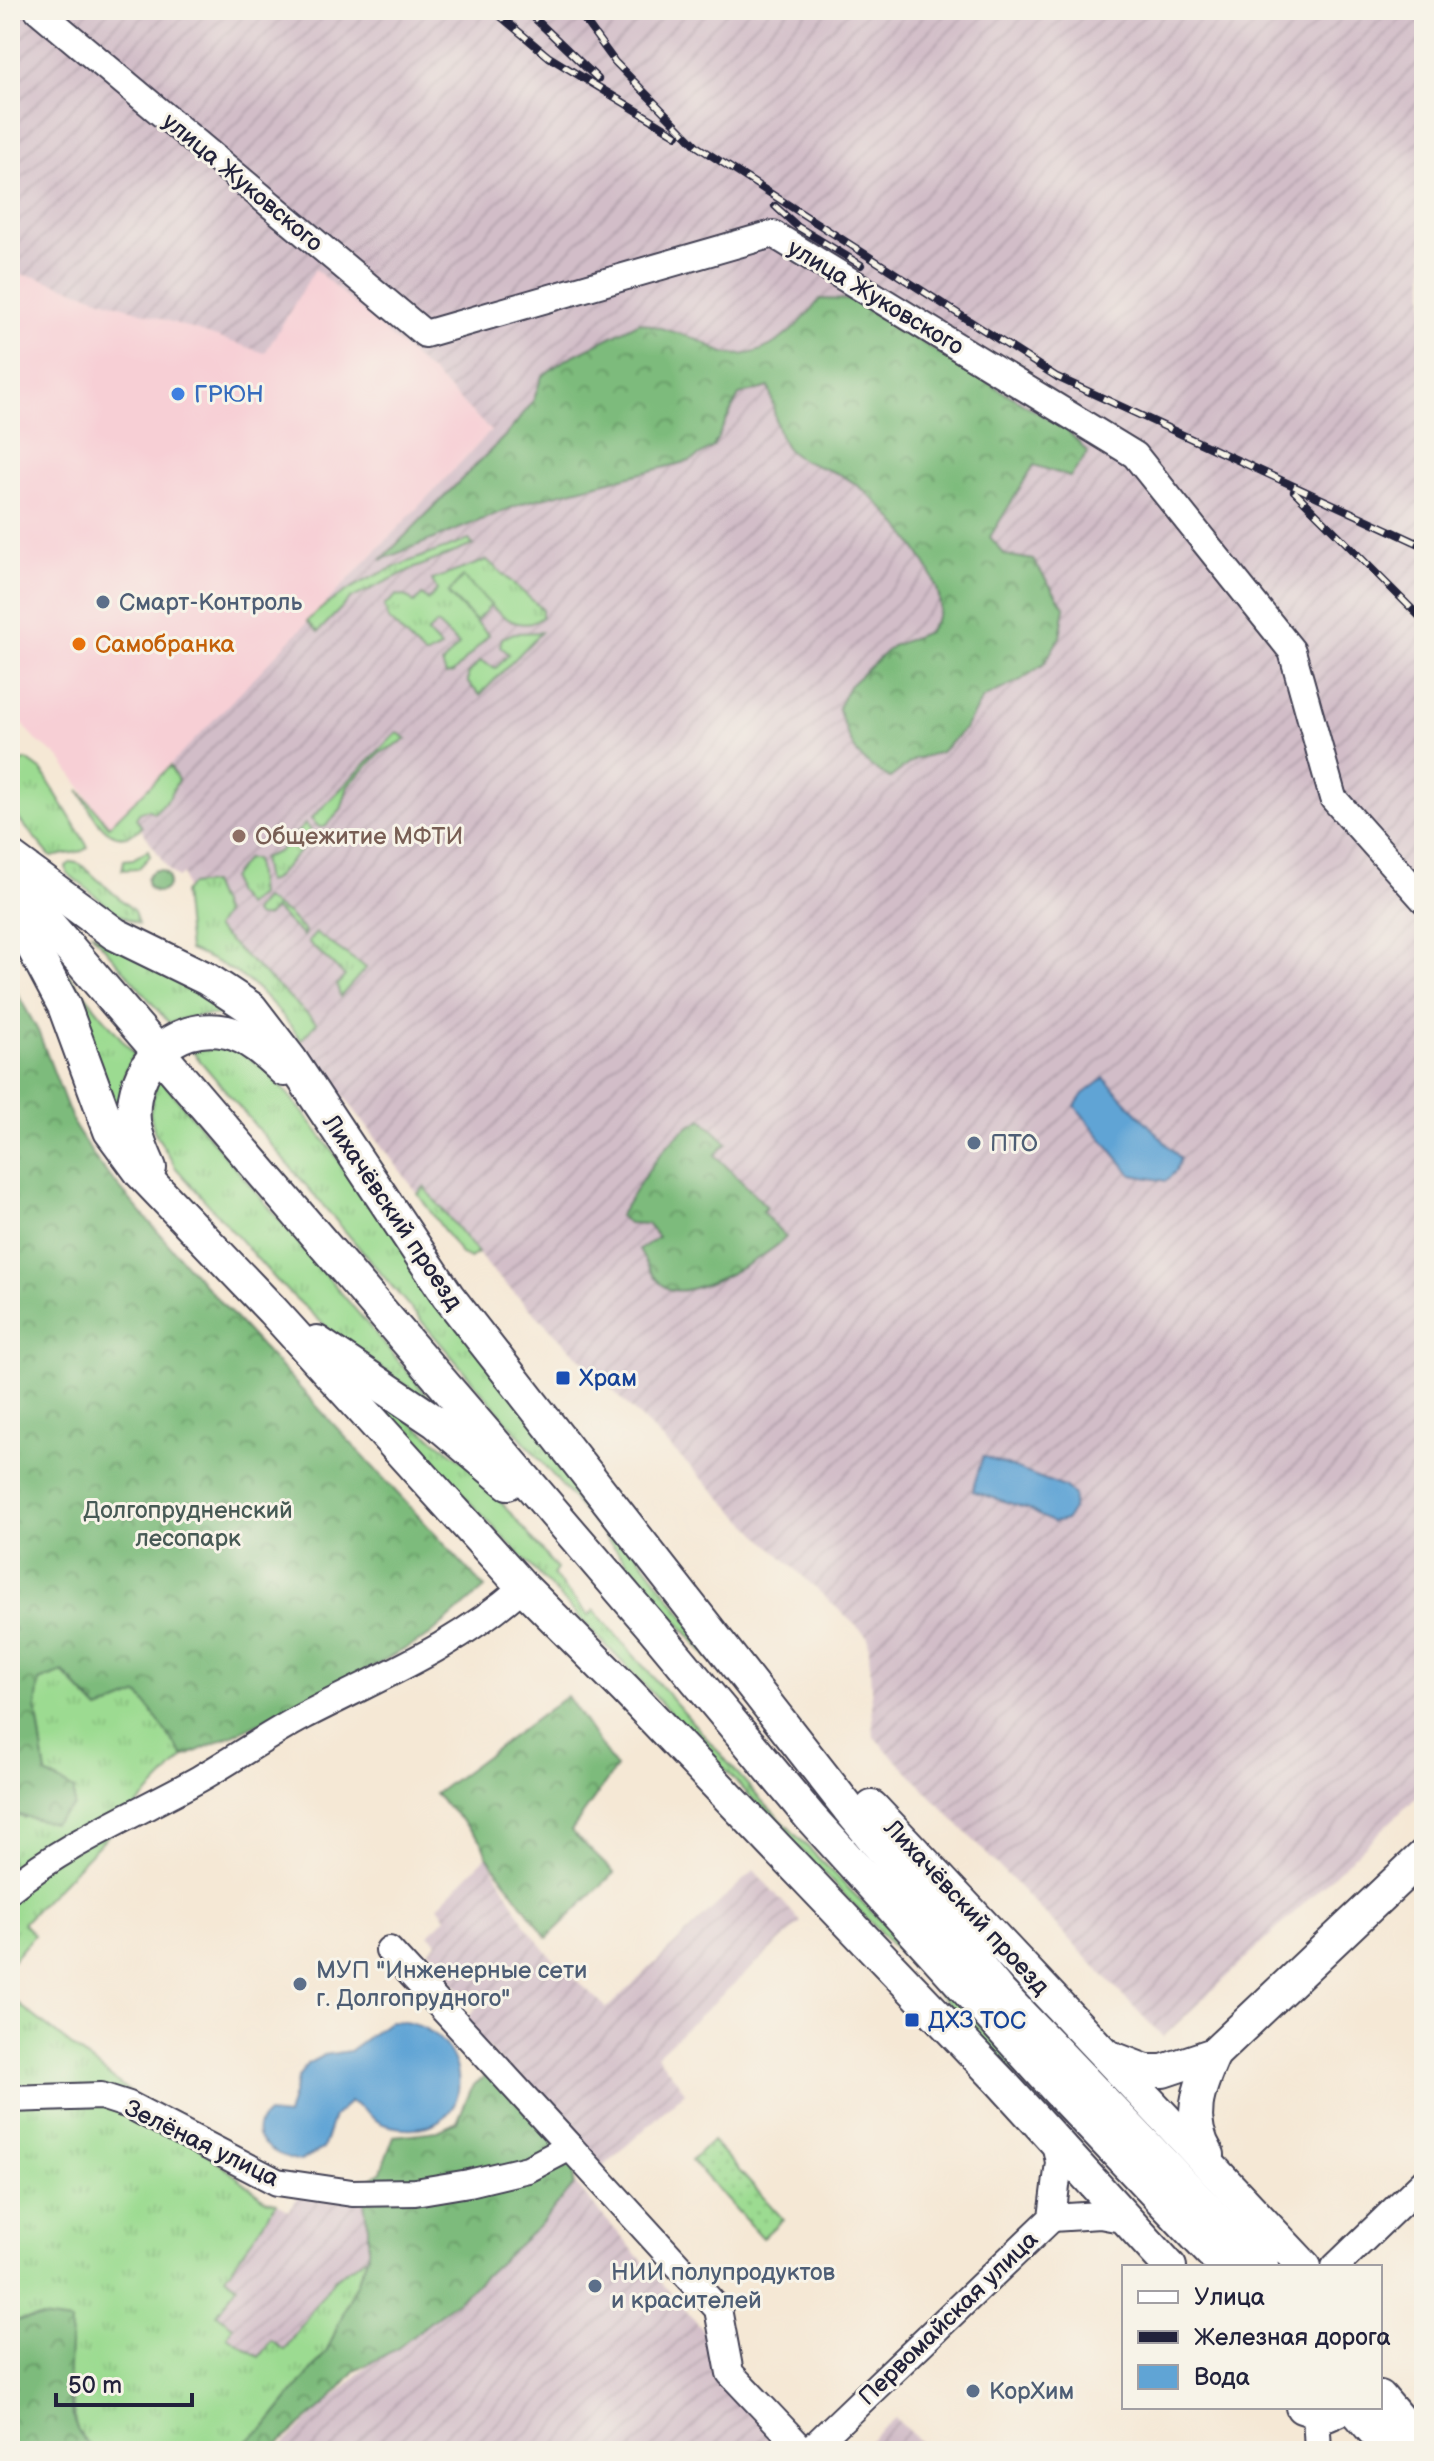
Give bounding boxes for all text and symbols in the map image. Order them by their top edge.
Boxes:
street label: улица Жуковского [157,107,329,258]
street label: улица Жуковского [782,233,969,361]
place label: ГРЮН [194,380,264,409]
marker: ГРЮН [169,385,187,403]
place label: Смарт-Контроль [119,588,302,617]
marker: Смарт-Контроль [94,593,112,611]
place label: Самобранка [95,630,235,659]
marker: Самобранка [70,635,88,653]
place label: Общежитие МФТИ [255,822,463,851]
marker: Общежитие МФТИ [230,827,248,845]
street label: Лихачёвский проезд [316,1108,469,1316]
place label: ПТО [990,1129,1038,1158]
marker: ПТО [965,1134,983,1152]
place label: Храм [579,1364,637,1393]
marker: Храм [554,1369,572,1387]
park label: Долгопрудненский лесопарк [83,1496,293,1553]
street label: Лихачёвский проезд [877,1813,1056,2001]
place label: МУП "Инженерные сети г. Долгопрудного" [316,1956,587,2013]
marker: МУП "Инженерные сети г. Долгопрудного" [291,1975,309,1993]
place label: ДХЗ ТОС [928,2006,1026,2035]
marker: ДХЗ ТОС [903,2011,921,2029]
street label: Зелёная улица [120,2094,284,2193]
street label: Первомайская улица [853,2225,1044,2412]
place label: НИИ полупродуктов и красителей [611,2258,836,2315]
legend [1122,2265,1382,2409]
marker: НИИ полупродуктов и красителей [586,2277,604,2295]
text: Улица [1194,2283,1265,2312]
text: Железная дорога [1194,2323,1391,2352]
scale bar [56,2357,192,2407]
text: Вода [1194,2363,1250,2392]
text: 50 m [68,2371,122,2400]
place label: КорХим [989,2377,1074,2406]
marker: КорХим [964,2382,982,2400]

